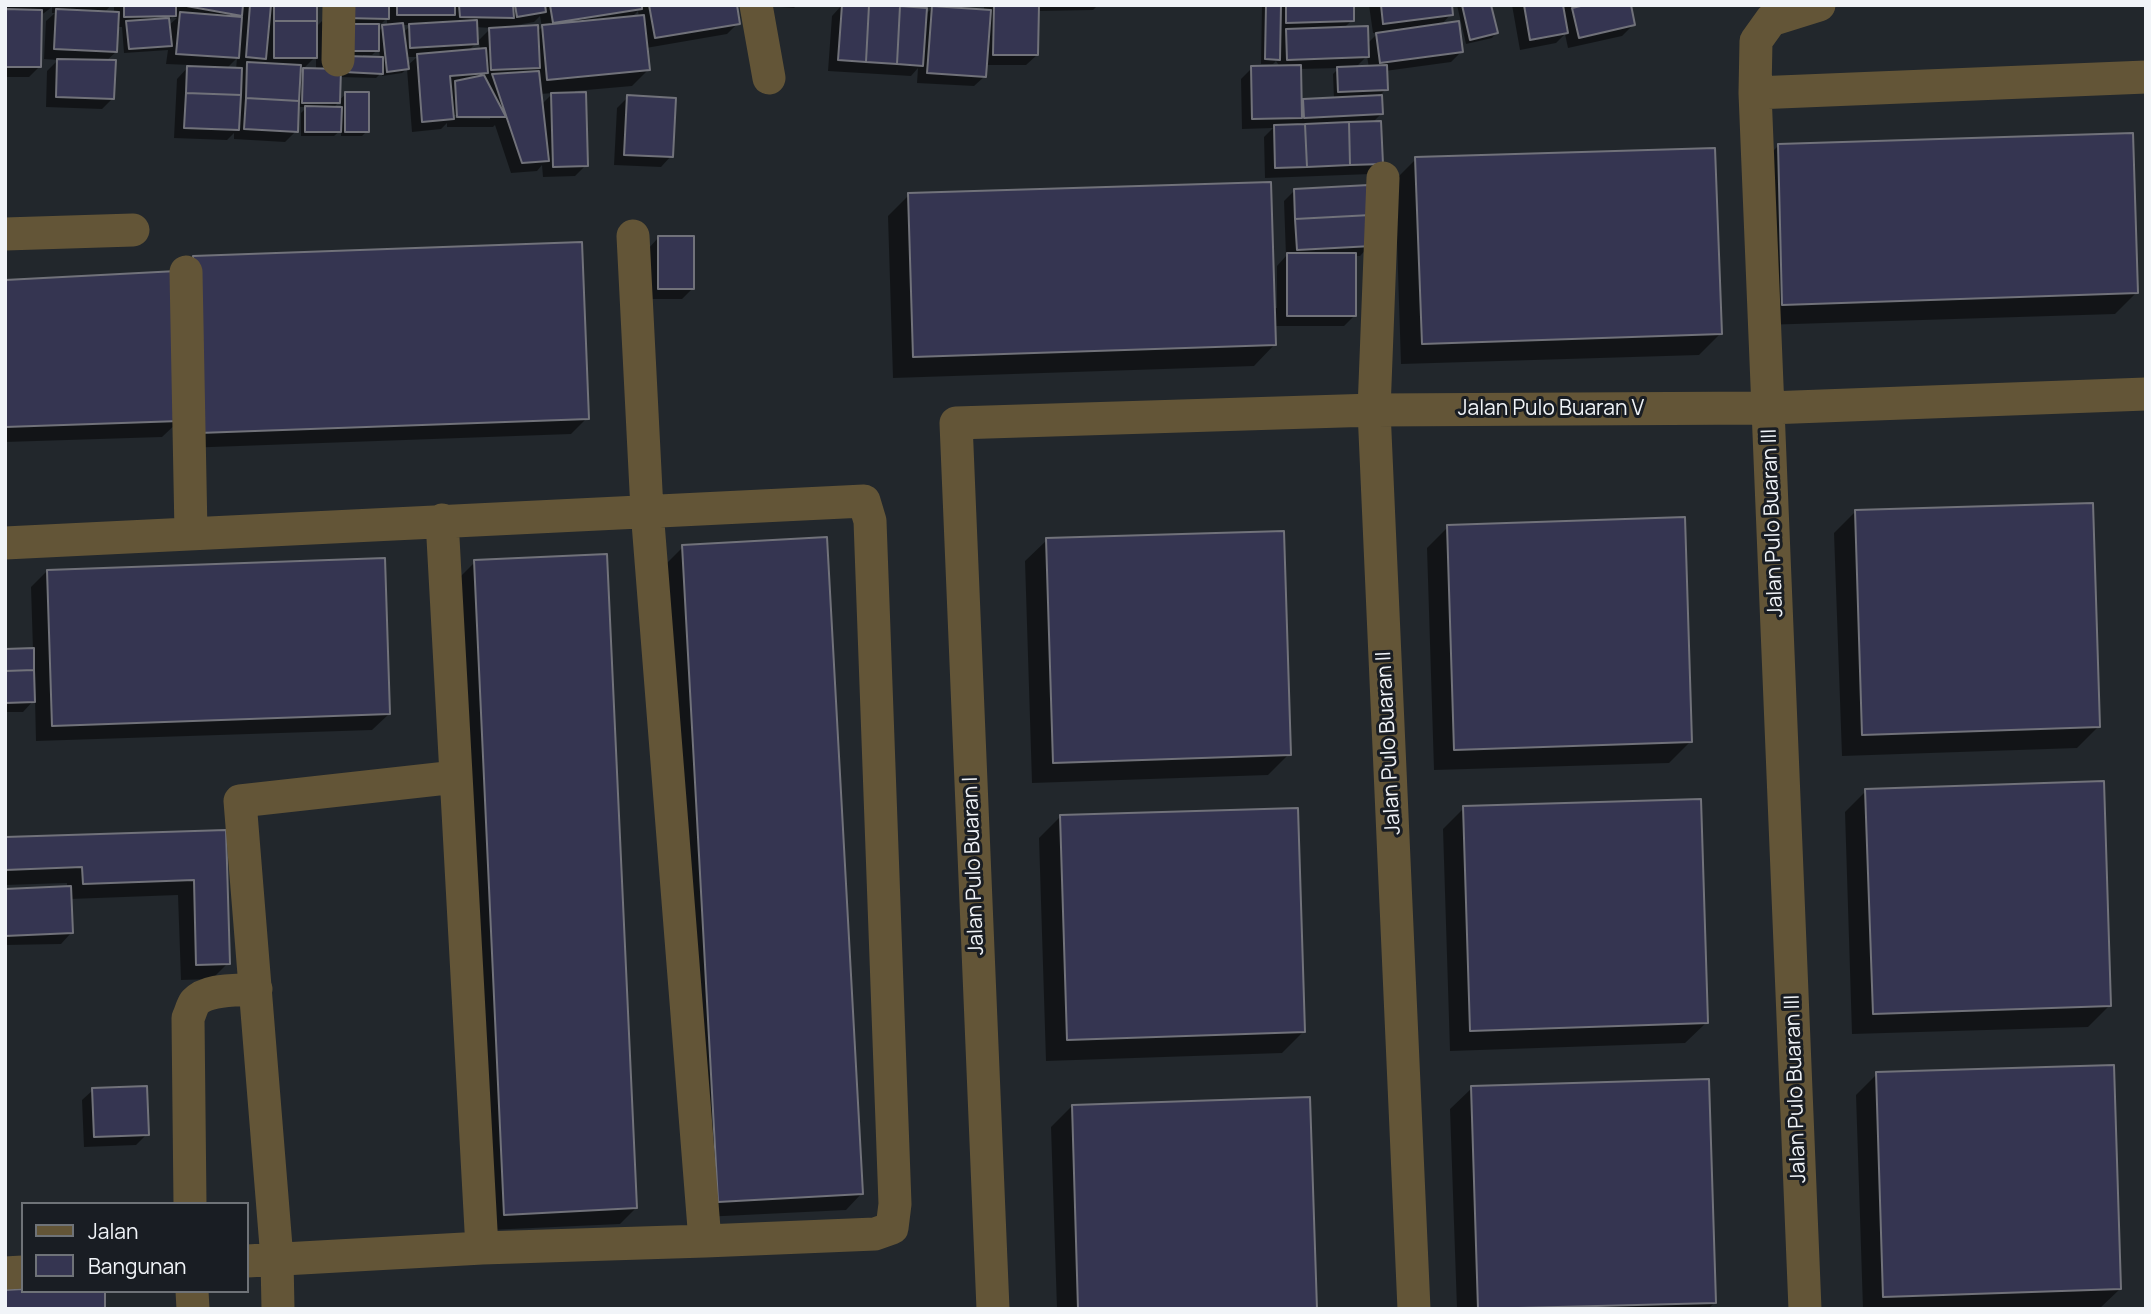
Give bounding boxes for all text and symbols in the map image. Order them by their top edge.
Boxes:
street label: Jalan Pulo Buaran V [1458,396,1644,422]
street label: Jalan Pulo Buaran III [1757,428,1789,618]
street label: Jalan Pulo Buaran II [1372,651,1406,835]
street label: Jalan Pulo Buaran I [958,776,990,956]
street label: Jalan Pulo Buaran III [1780,994,1812,1184]
legend [21,1202,248,1293]
text: Jalan [88,1217,138,1245]
text: Bangunan [88,1252,187,1280]

